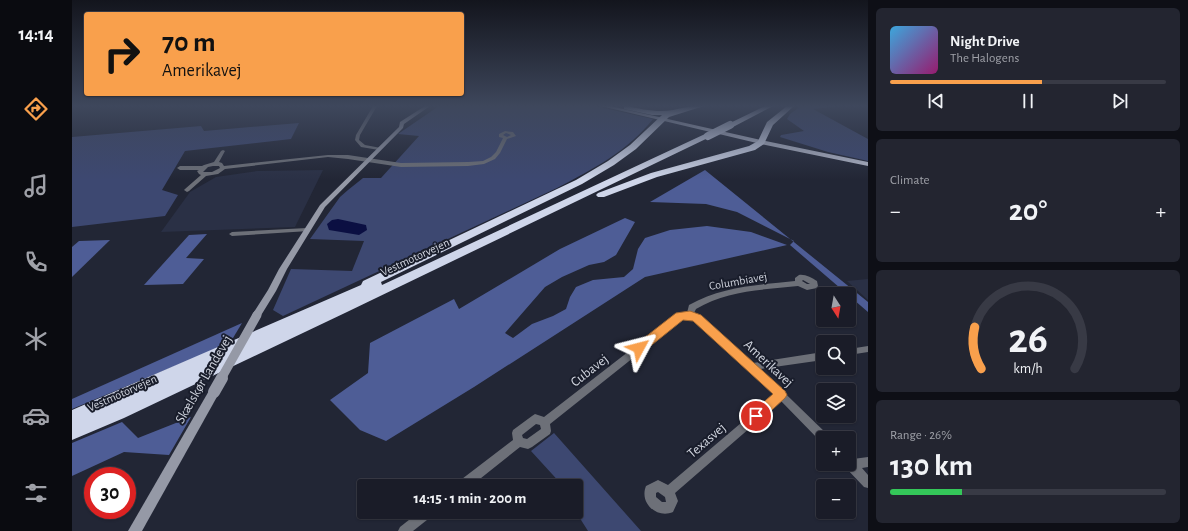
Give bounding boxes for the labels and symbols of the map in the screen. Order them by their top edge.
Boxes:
street label: Vestmotorvejen [379,236,452,279]
street label: Columbiavej [708,270,768,293]
north arrow [816,287,856,327]
position arrow [618,327,660,369]
street label: Skælskør Landevej [173,333,235,426]
street label: Amerikavej [741,338,796,390]
street label: Cubavej [568,352,611,390]
street label: Vestmotorvejen [86,372,159,415]
pin [739,399,773,433]
street label: Texasvej [685,420,729,461]
speed limit sign: 30 [84,467,136,519]

